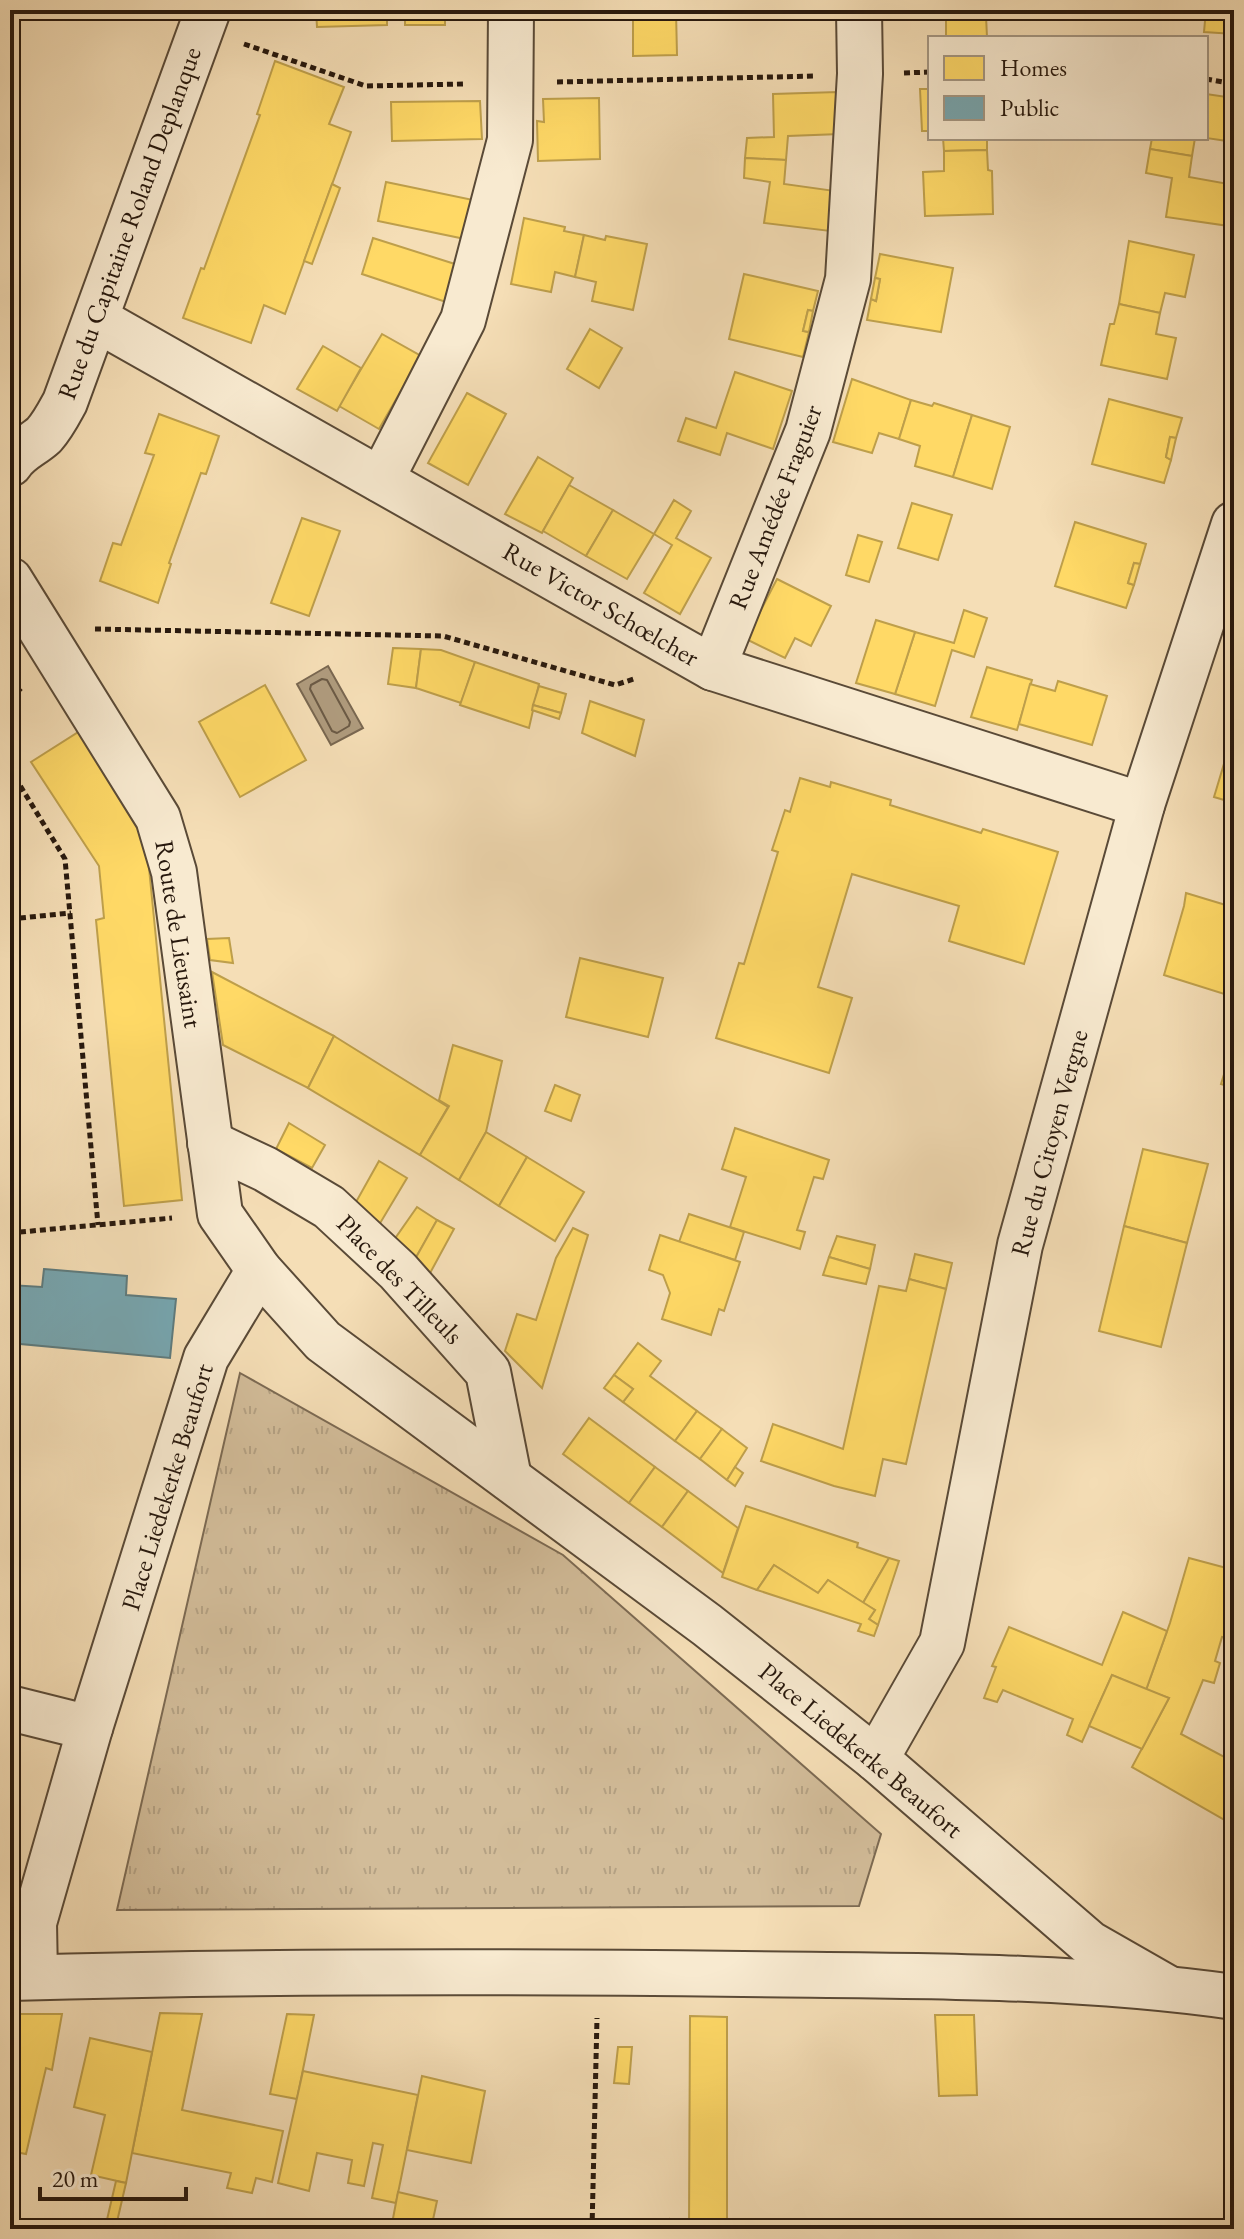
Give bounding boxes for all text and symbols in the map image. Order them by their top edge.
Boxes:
legend [928,36,1208,140]
street label: Rue du Capitaine Roland Deplanque [49,42,209,404]
text: Homes [1000,52,1067,83]
text: Public [1000,92,1059,123]
street label: Rue Amédée Fraguier [720,399,830,614]
street label: Rue Victor Schœlcher [497,534,706,674]
street label: Route de Lieusaint [147,838,211,1030]
street label: Rue du Citoyen Vergne [1002,1026,1096,1260]
street label: Place des Tilleuls [329,1207,471,1351]
street label: Place Liedekerke Beaufort [113,1359,221,1615]
street label: Place Liedekerke Beaufort [752,1655,970,1845]
scale bar [40,2151,186,2201]
text: 20 m [52,2163,99,2194]

